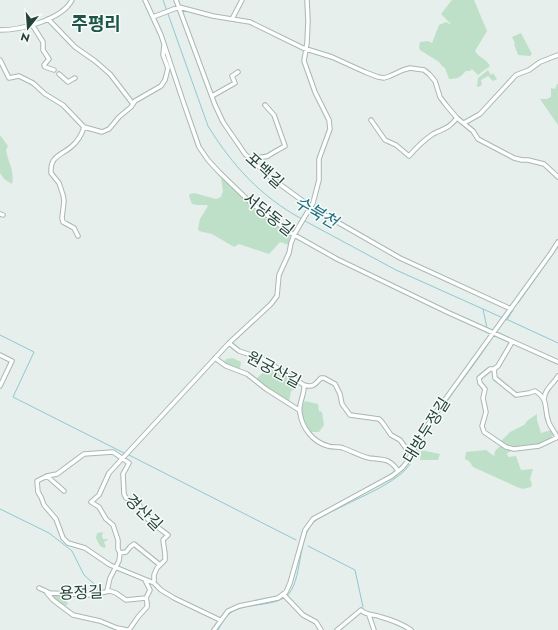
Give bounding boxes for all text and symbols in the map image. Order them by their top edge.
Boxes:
north arrow [8,8,48,48]
district label: 주평리 [71,11,121,37]
text: N [19,29,32,46]
street label: 포백길 [241,147,289,194]
street label: 서당동길 [238,187,299,242]
water label: 수북천 [290,190,344,235]
street label: 원궁산길 [242,345,305,393]
street label: 대방두정길 [397,393,456,468]
street label: 경산길 [120,489,168,536]
street label: 용정길 [59,580,103,605]

